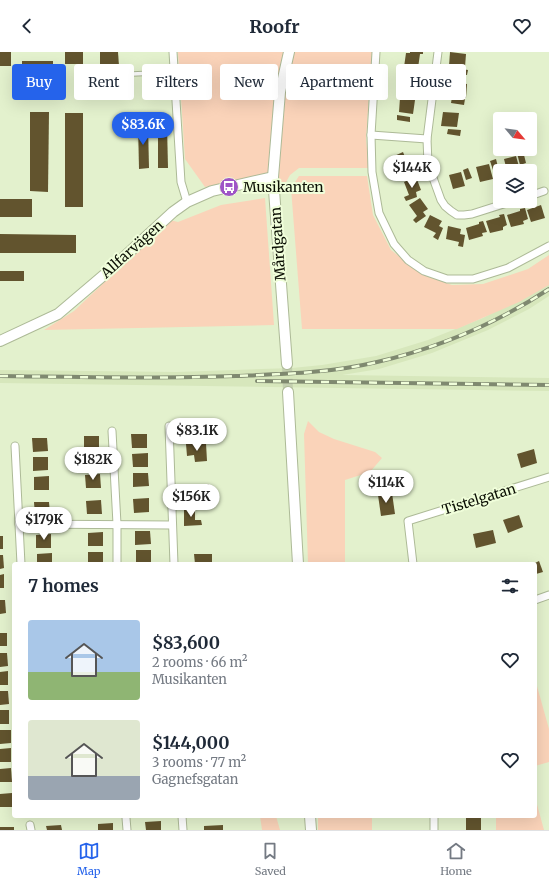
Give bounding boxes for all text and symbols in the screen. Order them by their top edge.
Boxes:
icon: back [16,15,38,37]
text: Roofr [249,15,300,38]
icon: heart [511,15,533,37]
chip: Buy [12,64,66,100]
chip: Rent [74,64,134,100]
chip: Filters [142,64,212,100]
chip: New [220,64,278,100]
chip: Apartment [286,64,388,100]
chip: House [396,64,466,100]
pin: $83.6K [110,112,176,146]
north arrow [493,112,537,156]
map controls [493,112,537,208]
text: $83.6K [121,116,165,133]
pin: $144K [384,155,440,189]
text: $144K [392,159,432,176]
button: layers [493,164,537,208]
bus stop icon: Musikanten [218,176,240,198]
place label: Musikanten [243,178,324,196]
street label: Mårdgatan [266,207,290,281]
street label: Allfarvägen [96,216,167,283]
pin: $83.1K [164,418,230,452]
text: $83.1K [176,422,218,439]
pin: $182K [65,447,121,481]
text: $182K [74,451,112,468]
pin: $114K [358,470,414,504]
text: $114K [368,474,404,491]
street label: Tistelgatan [440,479,518,519]
pin: $156K [163,484,219,518]
text: $156K [172,488,210,505]
pin: $179K [16,507,72,541]
text: $179K [25,511,63,528]
text: 7 homes [28,575,99,597]
icon: filters [499,575,521,597]
text: $83,600 [152,632,220,654]
icon: home [60,636,108,684]
icon: heart [499,649,521,671]
text: 2 rooms · 66 m² [152,654,247,671]
text: Musikanten [152,671,227,688]
text: $144,000 [152,732,229,754]
icon: home [60,736,108,784]
icon: heart [499,749,521,771]
text: 3 rooms · 77 m² [152,754,246,771]
text: Gagnefsgatan [152,771,238,788]
tab: Map [77,840,101,878]
tab: Saved [255,840,286,878]
tab: Home [440,840,472,878]

